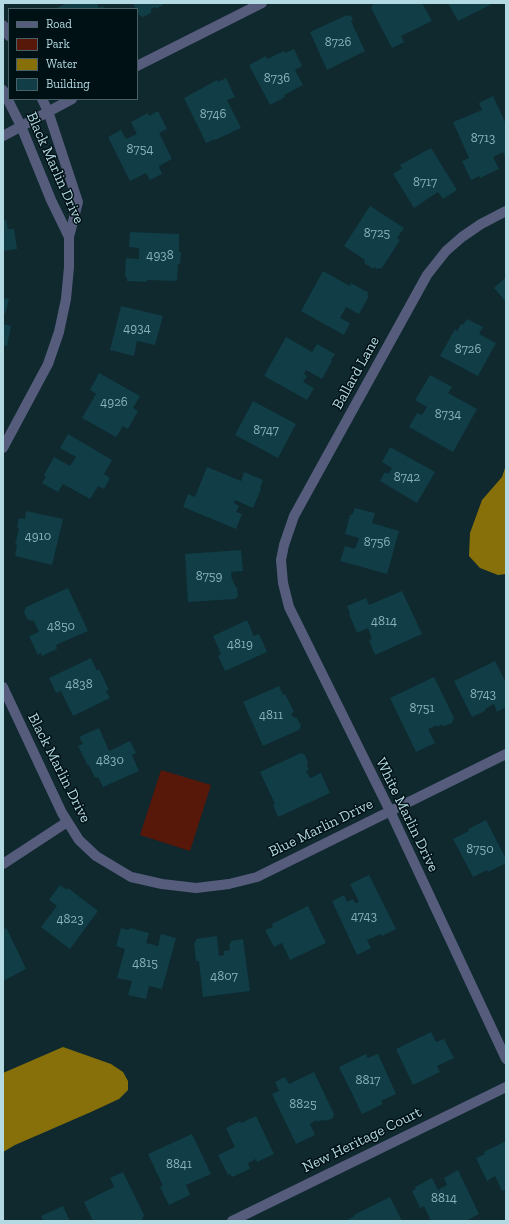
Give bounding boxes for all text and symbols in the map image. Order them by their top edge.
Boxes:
legend [8,8,138,100]
text: Road [46,17,72,31]
house number: 8726 [325,34,351,50]
text: Park [46,37,70,51]
text: Water [46,57,78,71]
house number: 8736 [264,70,290,86]
text: Building [46,77,90,91]
house number: 8746 [200,106,226,122]
street label: Black Marlin Drive [22,109,88,227]
house number: 8713 [471,130,495,146]
house number: 8754 [127,141,153,157]
house number: 8717 [413,174,437,190]
house number: 8725 [364,225,390,241]
house number: 4938 [146,247,174,263]
house number: 4934 [123,320,151,336]
street label: Ballard Lane [329,333,383,413]
house number: 8726 [455,341,481,357]
house number: 4926 [100,394,128,410]
house number: 8734 [435,406,461,422]
house number: 8747 [253,422,279,438]
house number: 8742 [394,469,420,485]
house number: 4910 [25,528,51,544]
house number: 8756 [364,534,390,550]
house number: 8759 [196,568,222,584]
house number: 4814 [371,613,397,629]
house number: 4850 [47,618,75,634]
house number: 4819 [227,636,253,652]
house number: 4838 [65,676,93,692]
house number: 8743 [470,686,496,702]
house number: 8751 [410,700,434,716]
house number: 4811 [259,707,283,723]
street label: Black Marlin Drive [24,710,94,826]
house number: 4830 [96,752,124,768]
street label: White Marlin Drive [372,755,442,875]
street label: Blue Marlin Drive [266,795,376,861]
house number: 8750 [466,841,494,857]
house number: 4743 [351,908,377,924]
house number: 4823 [56,911,84,927]
house number: 4815 [132,955,158,971]
house number: 4807 [210,968,238,984]
house number: 8817 [356,1072,380,1088]
house number: 8825 [289,1096,317,1112]
street label: New Heritage Court [300,1103,424,1177]
house number: 8841 [166,1156,192,1172]
house number: 8814 [431,1190,457,1206]

